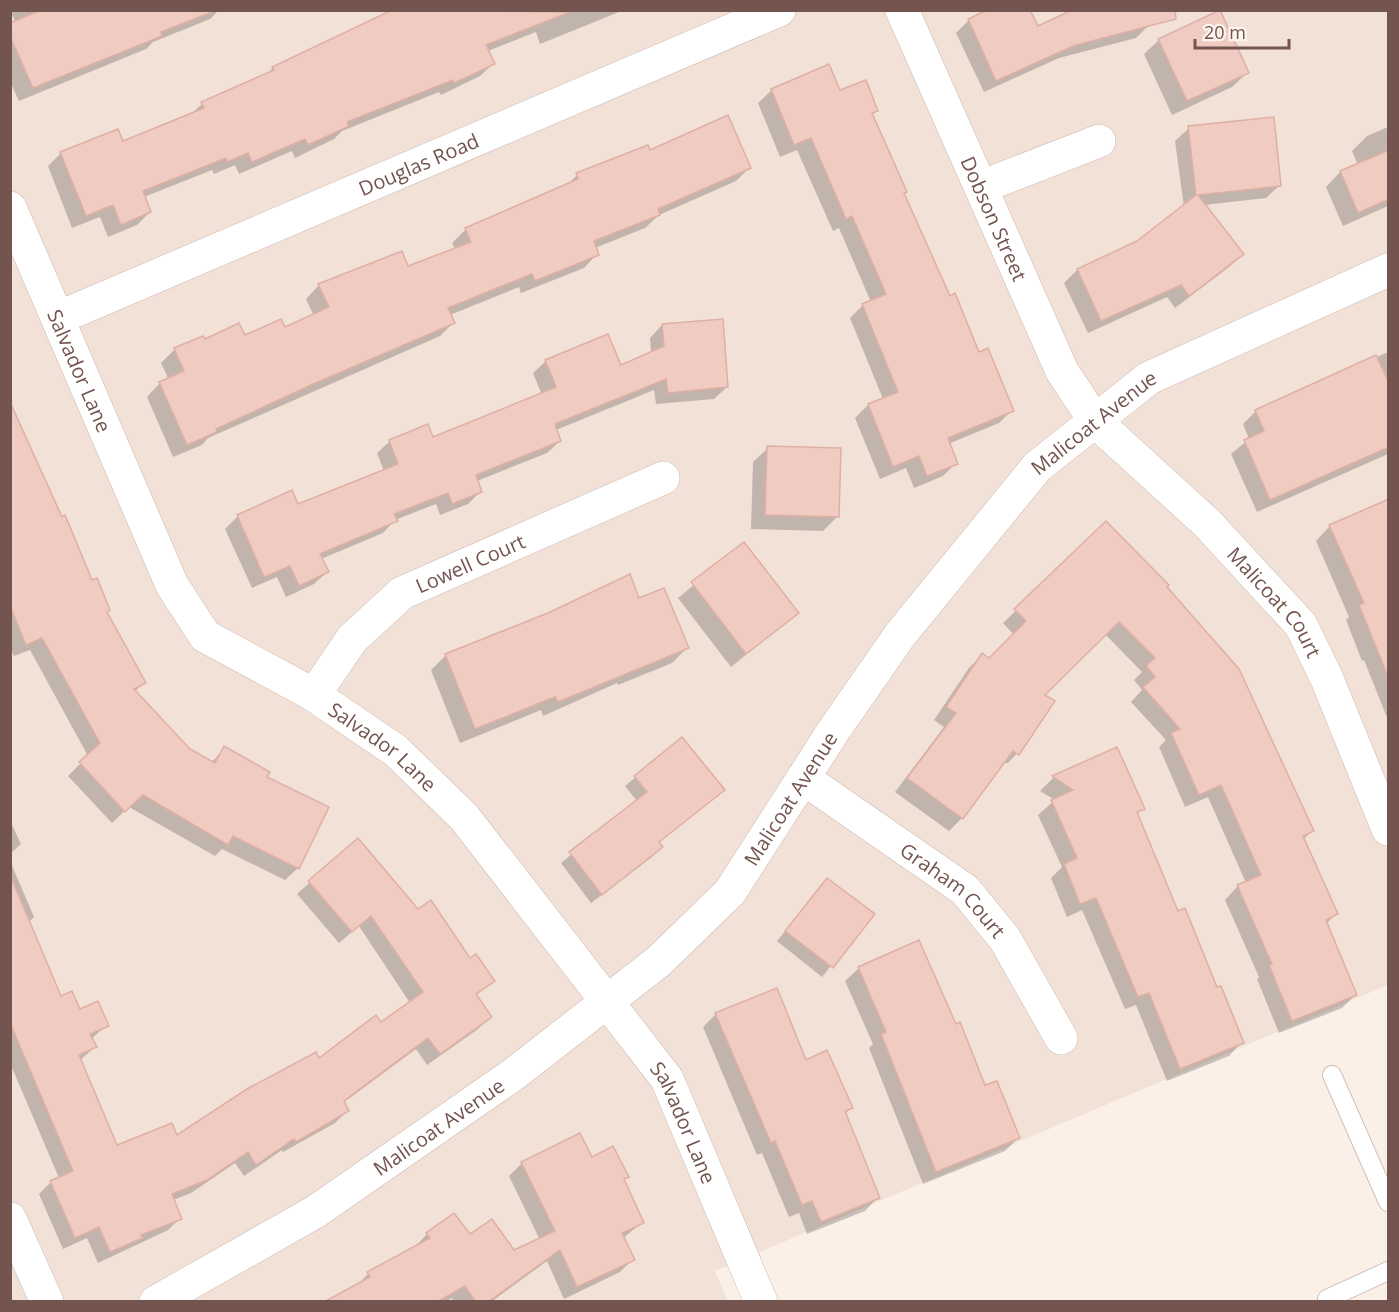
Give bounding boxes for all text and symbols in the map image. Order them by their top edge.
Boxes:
scale bar [1195,12,1290,50]
text: 20 m [1204,20,1246,44]
street label: Douglas Road [354,126,483,202]
street label: Dobson Street [955,152,1034,285]
street label: Salvador Lane [42,305,118,436]
street label: Malicoat Avenue [1025,363,1160,480]
street label: Lowell Court [411,527,529,599]
street label: Malicoat Court [1222,541,1328,662]
street label: Salvador Lane [323,695,443,797]
street label: Malicoat Avenue [737,726,843,870]
street label: Graham Court [895,836,1012,943]
street label: Salvador Lane [645,1056,723,1187]
street label: Malicoat Avenue [368,1071,509,1181]

